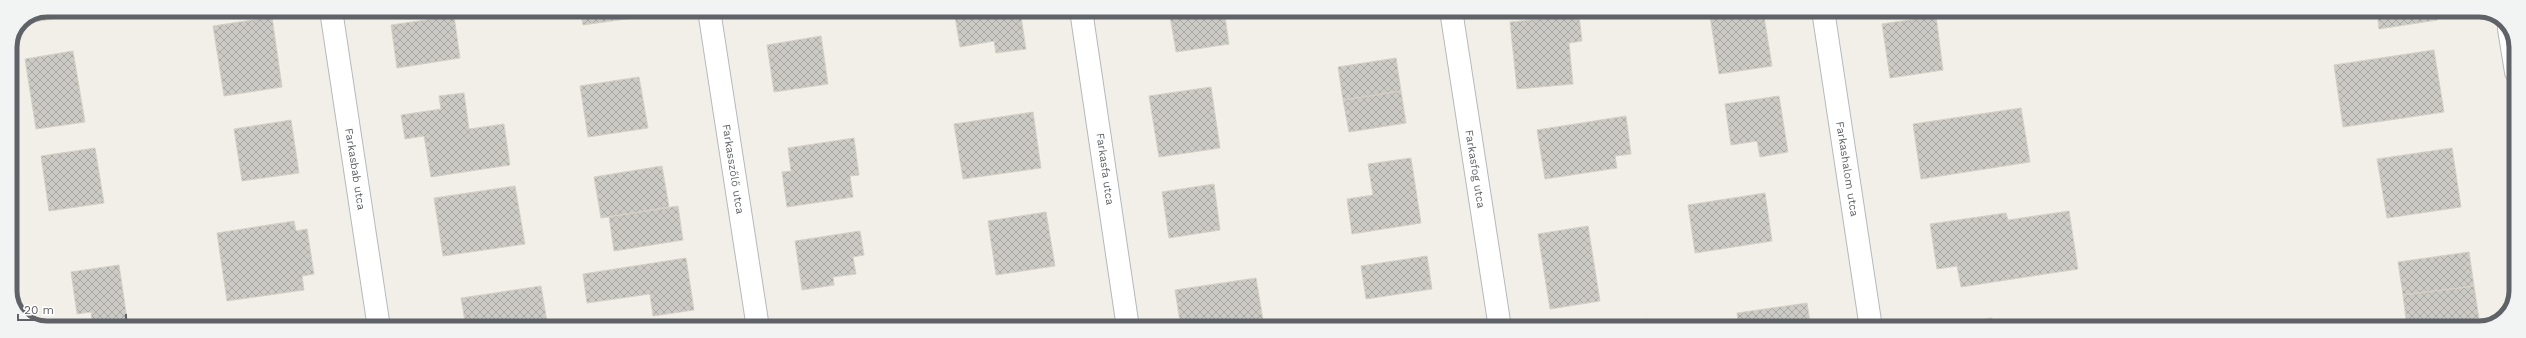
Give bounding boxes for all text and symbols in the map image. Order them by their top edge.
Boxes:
street label: Farkashalom utca [1833,121,1861,217]
street label: Farkasszőlő utca [719,123,747,215]
street label: Farkasbab utca [342,127,368,211]
street label: Farkasfog utca [1462,129,1488,209]
street label: Farkasfa utca [1094,132,1116,206]
scale bar [18,296,126,322]
text: 20 m [24,303,54,317]

